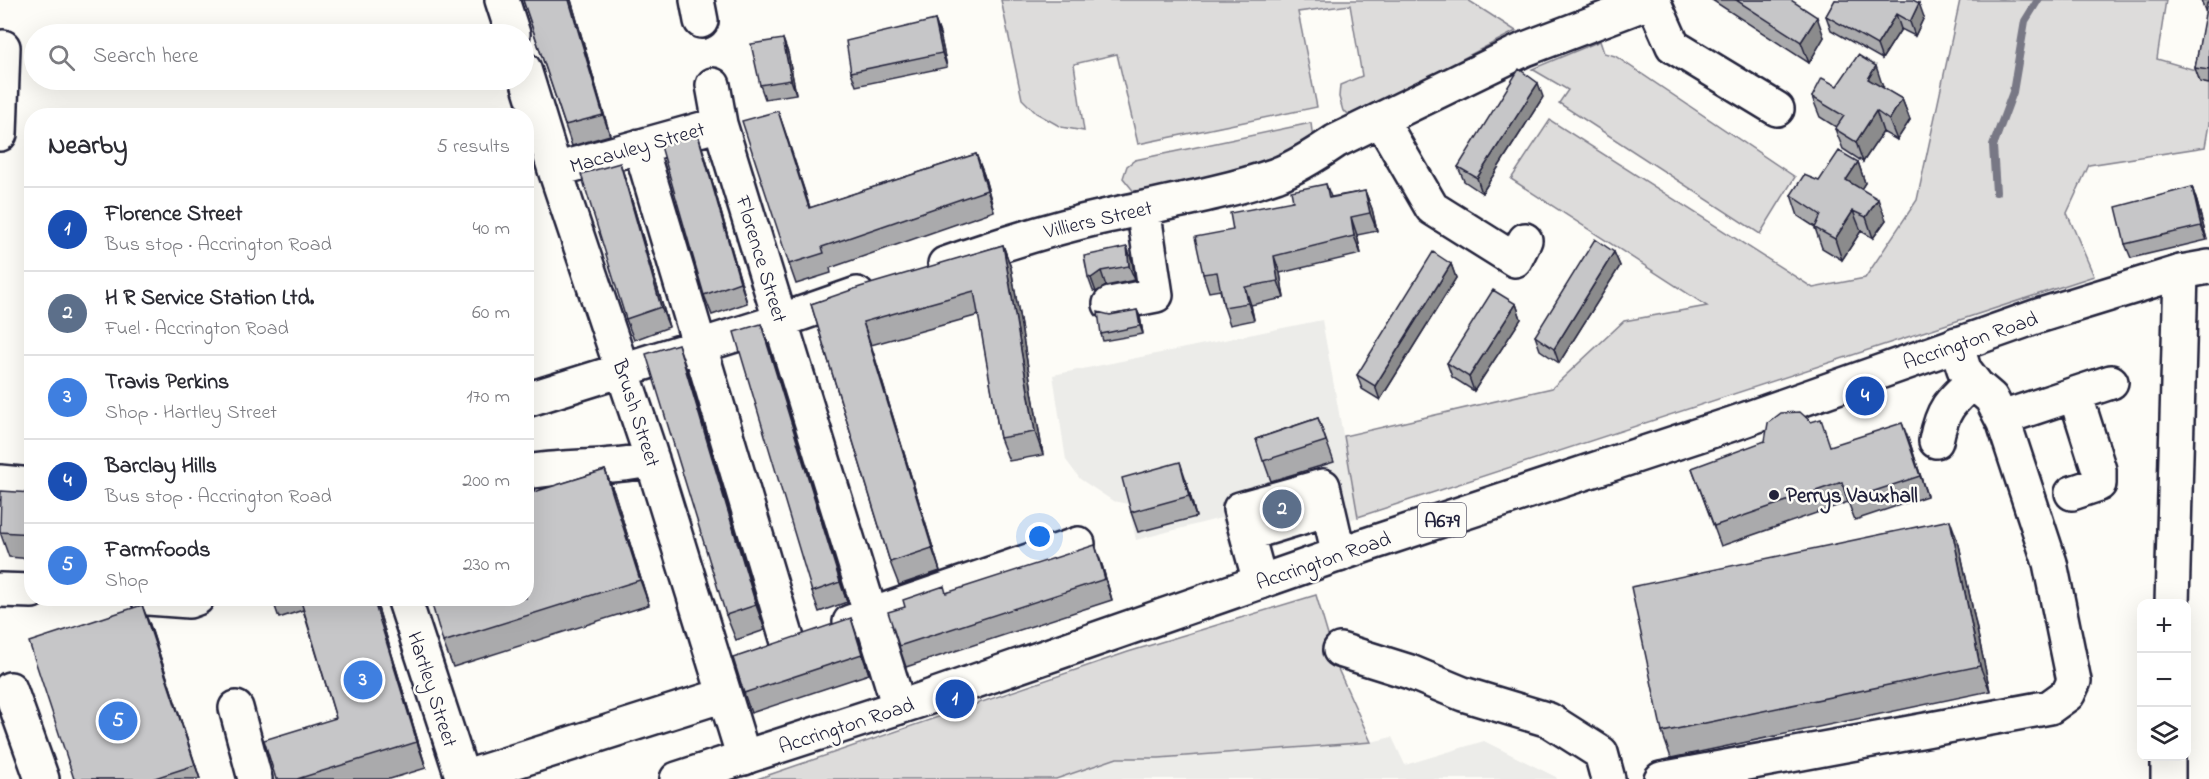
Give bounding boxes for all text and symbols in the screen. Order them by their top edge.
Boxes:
search box [24,24,534,90]
icon: search [45,41,78,74]
text: Search here [93,41,198,73]
street label: Macauley Street [566,115,709,184]
text: Nearby [48,128,127,166]
text: 5 results [437,133,510,162]
street label: Florence Street [726,191,794,327]
street label: Villiers Street [1040,194,1156,248]
text: Florence Street [105,199,242,231]
text: 1 [64,215,71,244]
text: 40 m [473,215,510,244]
text: Bus stop · Accrington Road [105,231,332,260]
text: H R Service Station Ltd. [105,283,314,315]
text: 2 [63,299,72,328]
text: 60 m [472,299,510,328]
street label: Accrington Road [1899,305,2043,381]
text: Fuel · Accrington Road [105,315,289,344]
street label: Brush Street [603,355,667,471]
text: Travis Perkins [105,367,229,399]
pin: 4 [1846,374,1884,418]
text: 3 [63,383,72,412]
text: 170 m [466,383,510,412]
text: Shop · Hartley Street [105,399,277,428]
text: Barclay Hills [105,451,217,483]
text: 4 [63,467,72,496]
text: 200 m [462,467,510,496]
place label: Perrys Vauxhall [1786,482,1918,514]
text: Bus stop · Accrington Road [105,483,332,512]
pin: 2 [1262,486,1302,532]
marker: Perrys Vauxhall [1767,488,1781,502]
road number: A679 [1418,503,1466,537]
your location [1025,522,1054,551]
street label: Accrington Road [1252,525,1396,601]
text: Farmfoods [105,535,210,567]
text: 5 [62,551,73,580]
text: 230 m [463,551,510,580]
text: Shop [105,567,149,596]
map controls [2137,599,2191,761]
button: + [2137,599,2191,653]
street label: Hartley Street [396,628,464,752]
button: − [2137,653,2191,707]
pin: 3 [344,658,382,702]
pin: 1 [936,676,974,722]
street label: Accrington Road [775,691,919,765]
pin: 5 [98,698,138,744]
button: layers [2137,707,2191,761]

